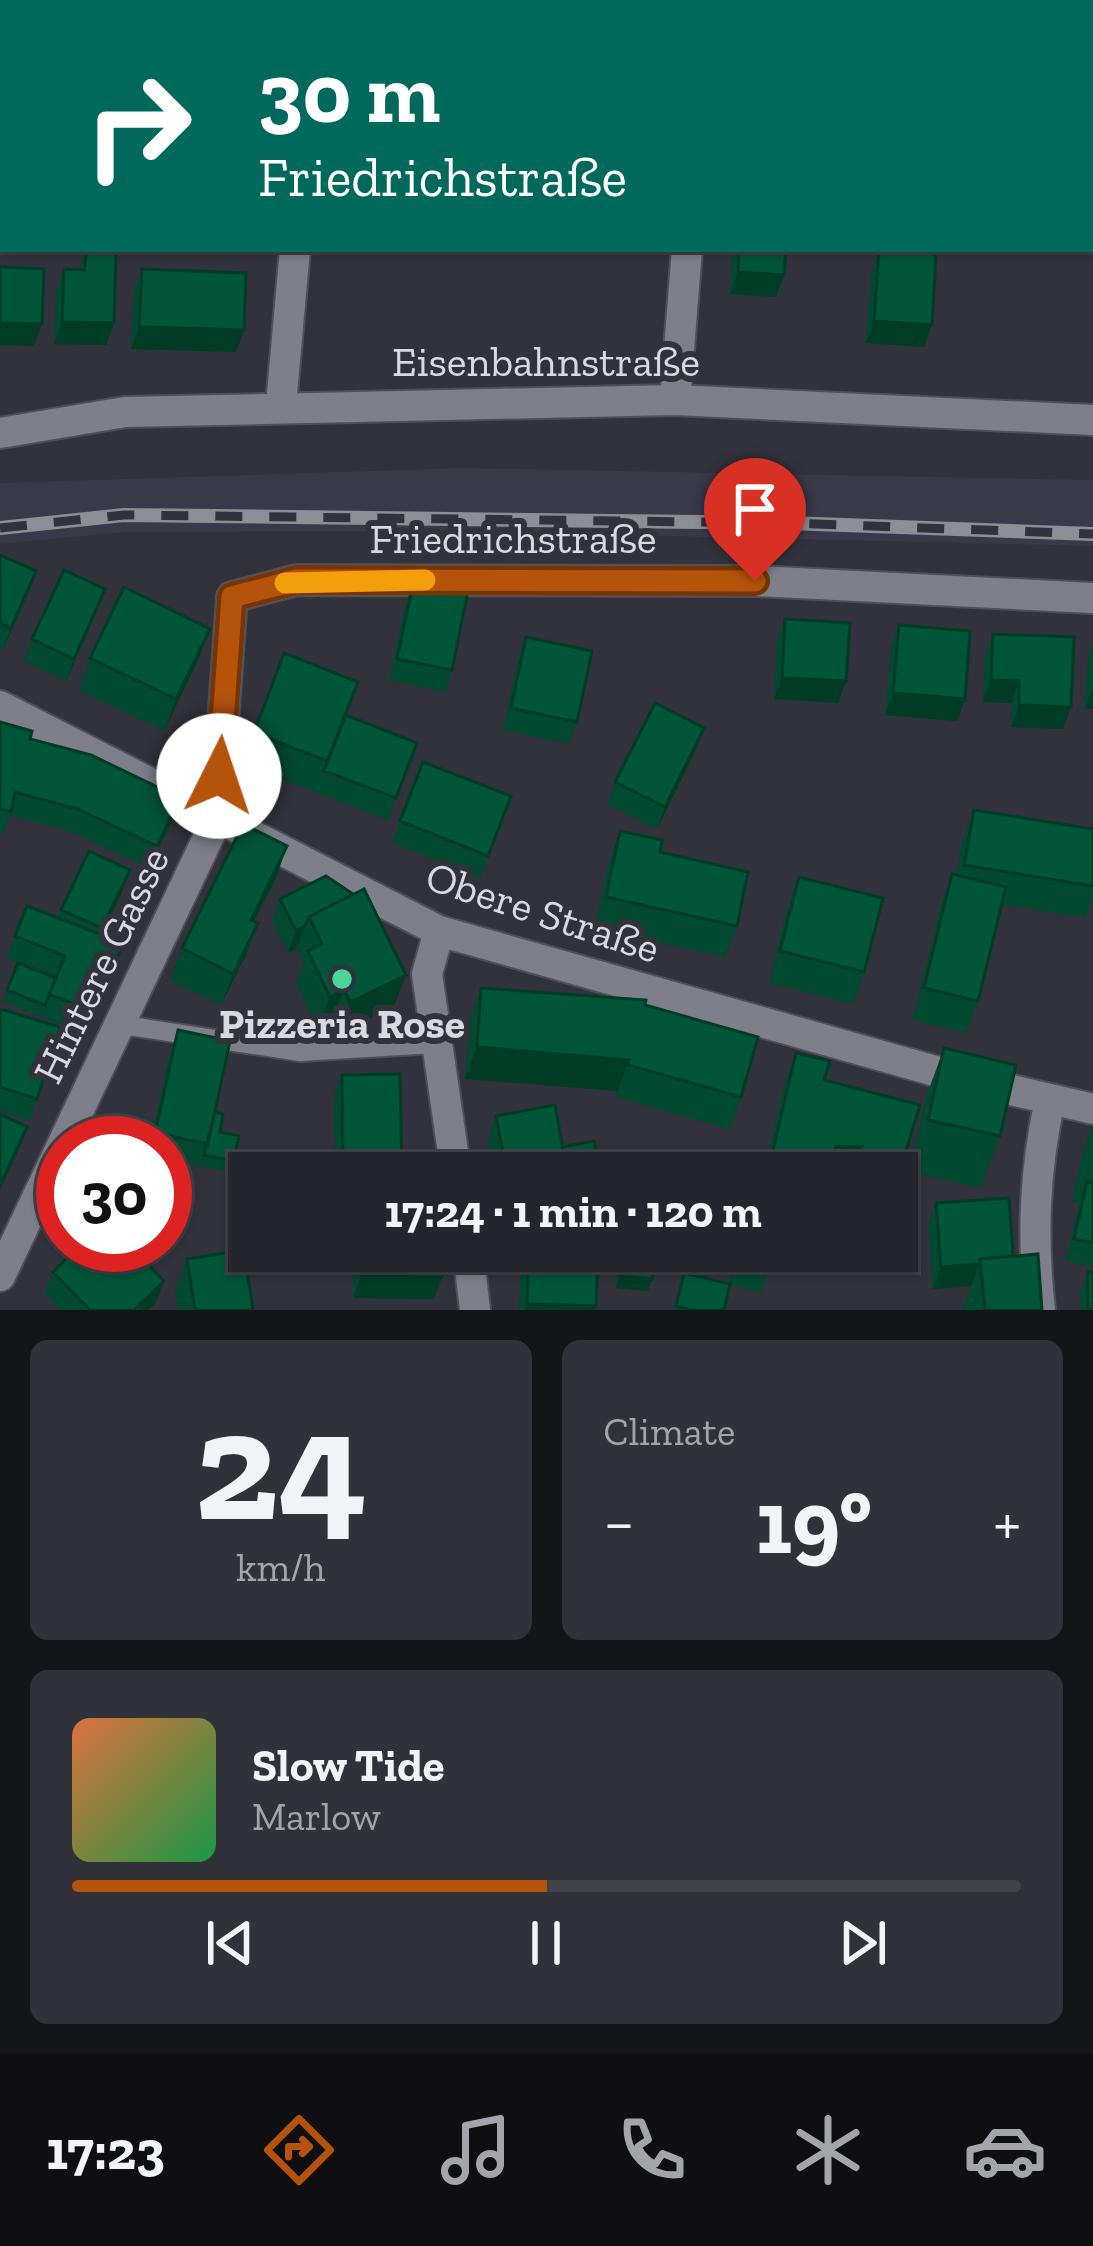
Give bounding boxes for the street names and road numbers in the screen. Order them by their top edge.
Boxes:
street label: Eisenbahnstraße [392,336,700,387]
street label: Friedrichstraße [370,513,657,564]
street label: Hintere Gasse [22,839,180,1091]
street label: Obere Straße [420,850,666,974]

